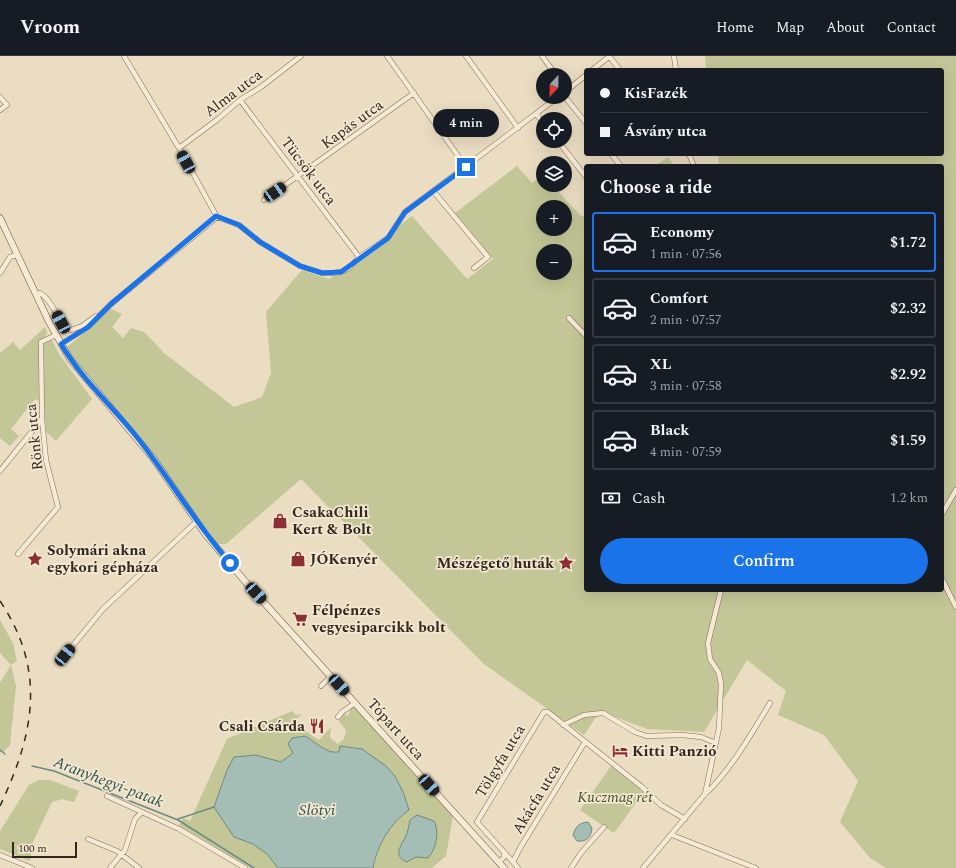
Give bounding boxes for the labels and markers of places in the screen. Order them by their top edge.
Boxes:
place label: CsakaChili Kert & Bolt [292,501,372,541]
shop icon: CsakaChili Kert & Bolt [271,512,289,530]
place label: Solymári akna egykori gépháza [47,539,159,579]
place label: JÓKenyér [310,548,378,571]
place icon: Solymári akna egykori gépháza [26,550,44,568]
shop icon: JÓKenyér [289,550,307,568]
place label: Mészégető huták [436,552,554,575]
place icon: Mészégető huták [557,554,575,572]
place label: Félpénzes vegyesiparcikk bolt [311,599,446,639]
supermarket icon: Félpénzes vegyesiparcikk bolt [291,610,309,628]
place label: Csali Csárda [219,715,305,738]
restaurant icon: Csali Csárda [308,717,326,735]
place label: Kitti Panzió [632,740,717,763]
hotel icon: Kitti Panzió [611,742,629,760]

